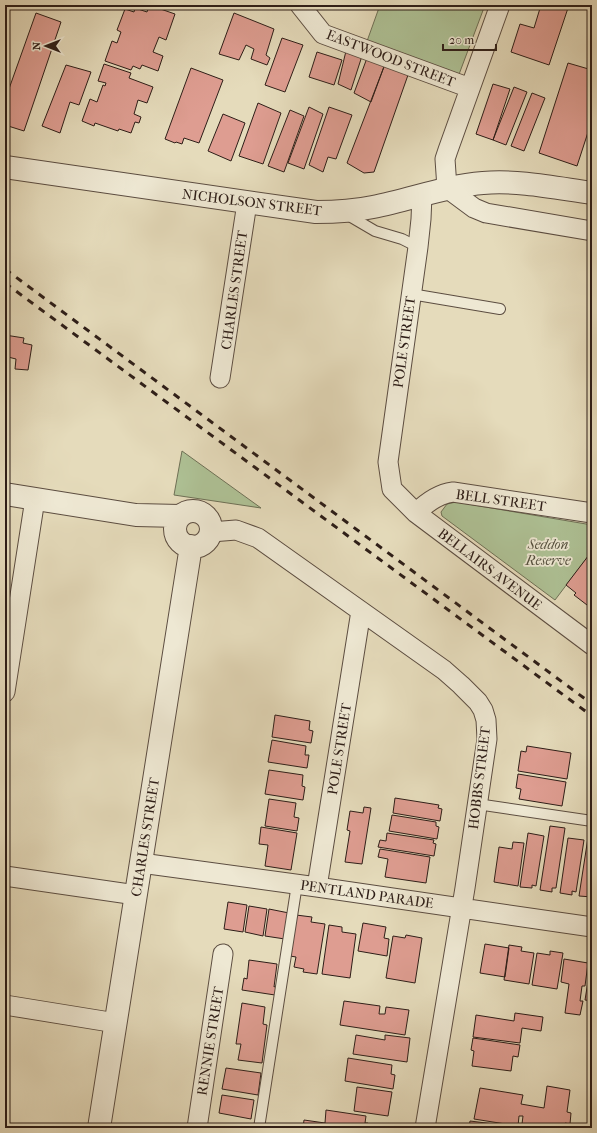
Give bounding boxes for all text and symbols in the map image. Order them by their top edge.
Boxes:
north arrow [26,26,66,66]
street label: EASTWOOD STREET [324,26,458,91]
scale bar [443,26,496,52]
text: 20 m [449,33,474,47]
text: N [30,41,43,50]
street label: NICHOLSON STREET [181,185,323,220]
street label: CHARLES STREET [218,229,251,351]
street label: POLE STREET [390,294,419,389]
street label: BELL STREET [455,486,548,515]
street label: BELLAIRS AVENUE [434,525,545,614]
park label: Seddon Reserve [524,536,571,569]
street label: POLE STREET [324,701,355,796]
street label: HOBBS STREET [465,725,494,830]
street label: CHARLES STREET [128,776,163,898]
street label: PENTLAND PARADE [299,877,435,912]
street label: RENNIE STREET [193,985,228,1097]

